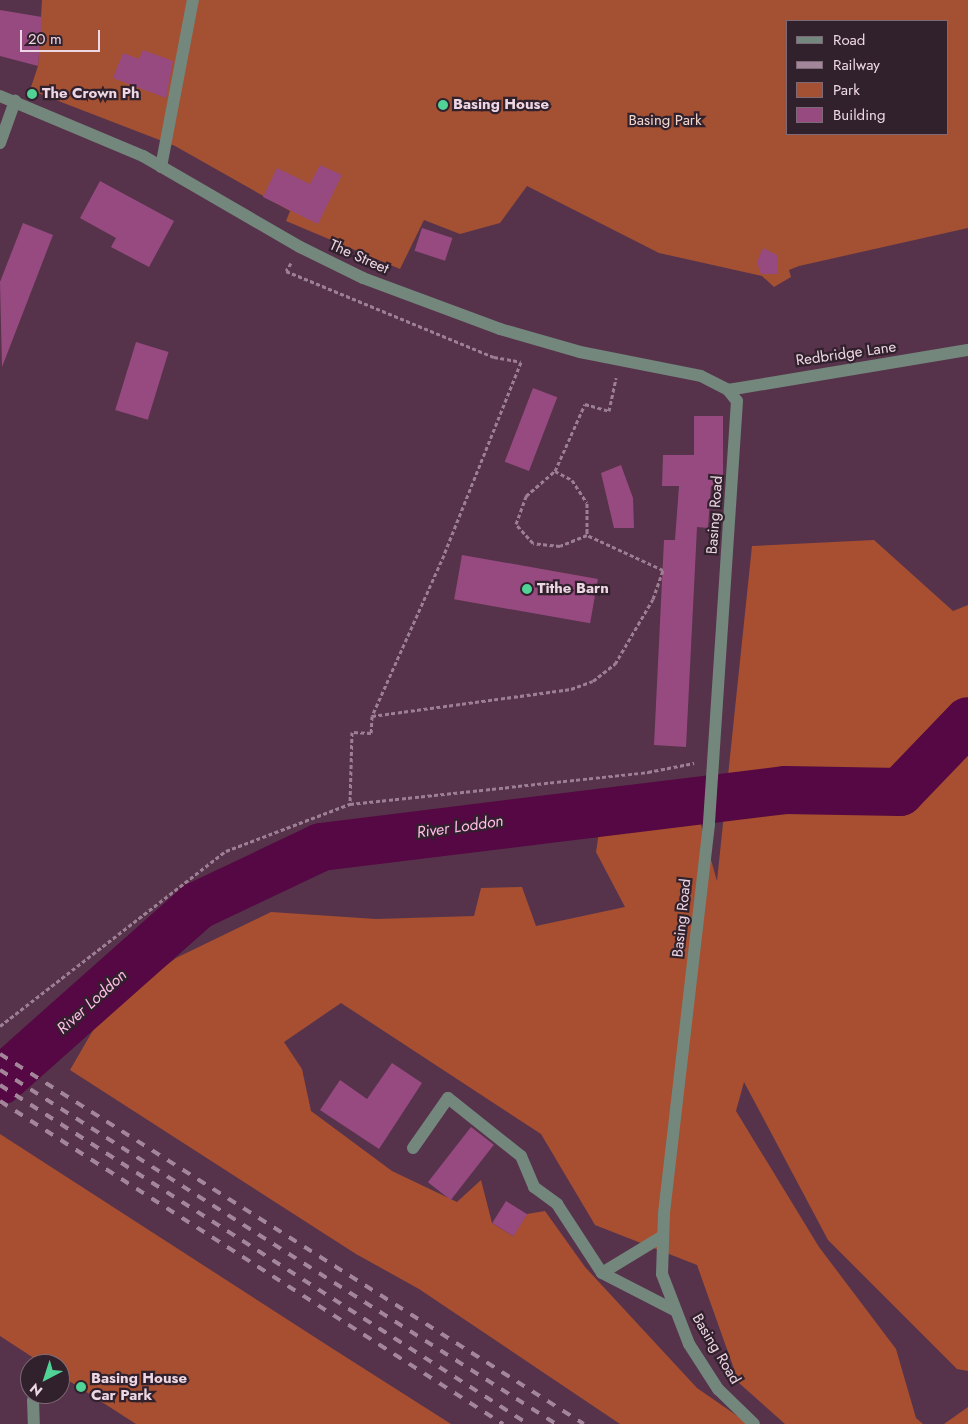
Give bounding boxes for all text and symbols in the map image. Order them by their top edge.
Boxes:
scale bar [22,20,102,52]
legend [786,20,948,135]
text: 20 m [28,28,62,50]
text: Road [833,29,865,51]
text: Railway [833,54,880,76]
text: Park [833,79,860,101]
place label: The Crown Ph [42,85,140,103]
marker: The Crown Ph [26,88,38,100]
place label: Basing House [453,96,549,114]
marker: Basing House [437,99,449,111]
text: Building [833,104,885,126]
park label: Basing Park [628,112,702,130]
street label: The Street [327,236,391,278]
street label: Redbridge Lane [795,338,897,370]
street label: Basing Road [703,475,727,555]
place label: Tithe Barn [537,580,609,598]
marker: Tithe Barn [521,583,533,595]
water label: River Loddon [415,811,505,843]
street label: Basing Road [669,878,695,958]
water label: River Loddon [53,966,131,1038]
street label: Basing Road [688,1311,744,1387]
north arrow [20,1354,70,1404]
place label: Basing House Car Park [91,1369,187,1404]
text: N [25,1378,47,1401]
marker: Basing House Car Park [75,1381,87,1393]

